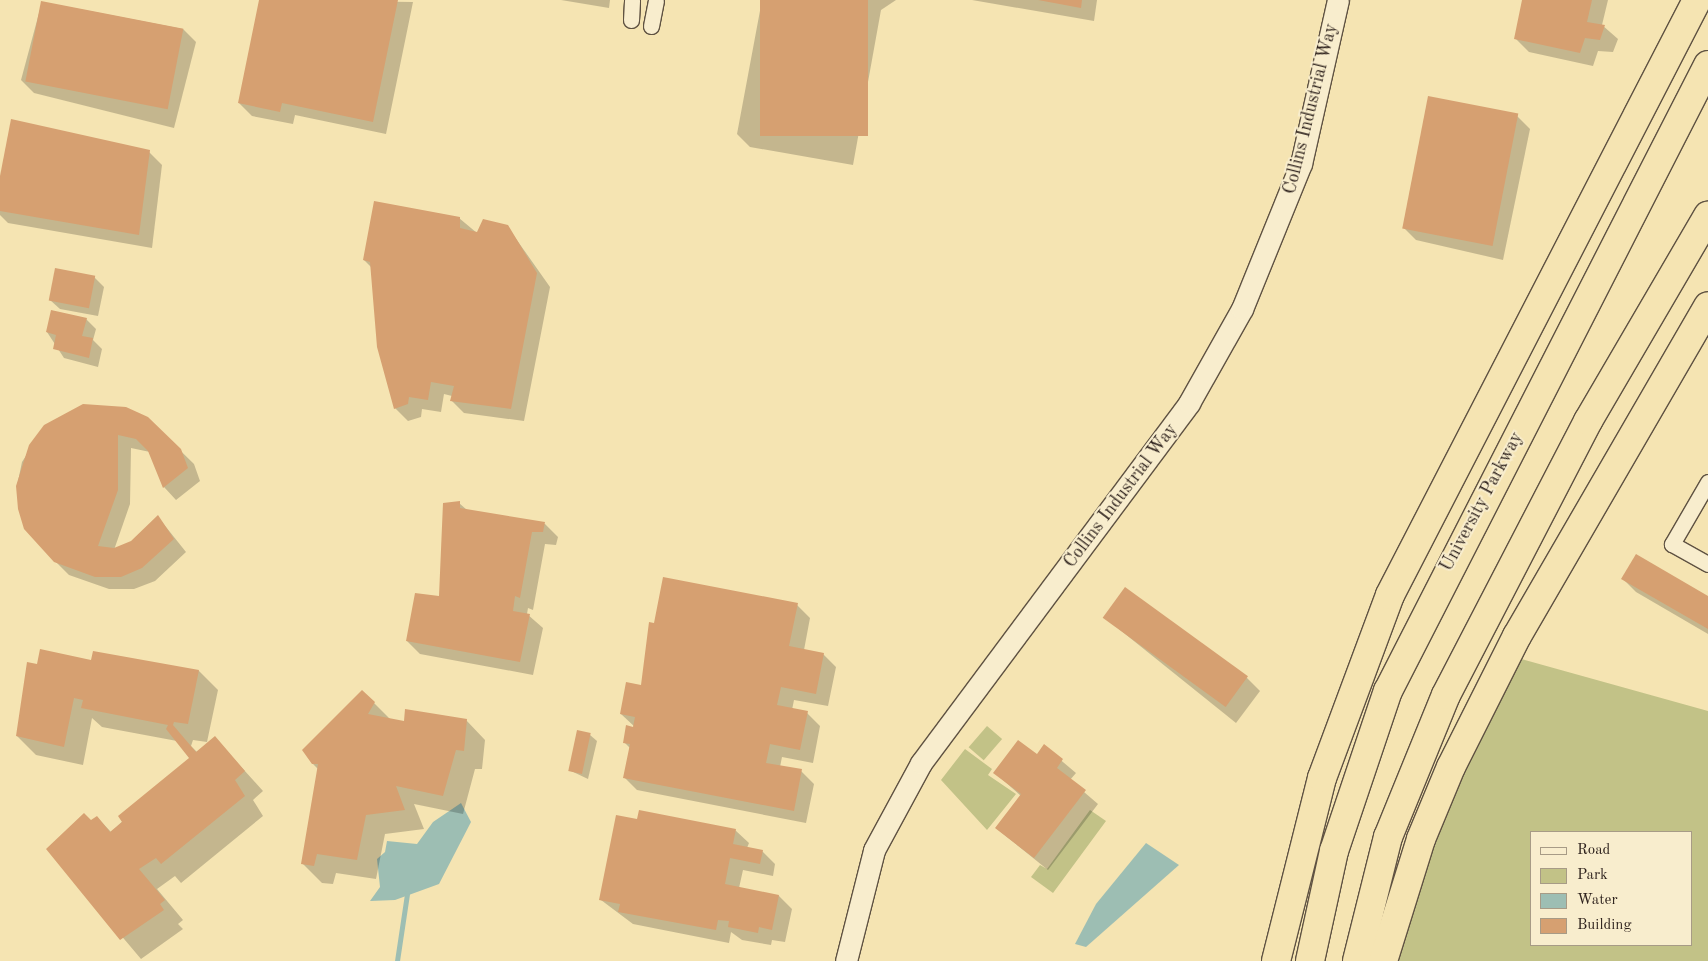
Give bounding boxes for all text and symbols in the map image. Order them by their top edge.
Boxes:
street label: Collins Industrial Way [1279,21,1343,197]
street label: Collins Industrial Way [1060,420,1182,572]
street label: University Parkway [1436,428,1528,576]
legend [1530,831,1693,946]
text: Road [1577,843,1610,858]
text: Park [1577,868,1608,883]
text: Water [1577,893,1618,908]
text: Building [1577,918,1632,933]

